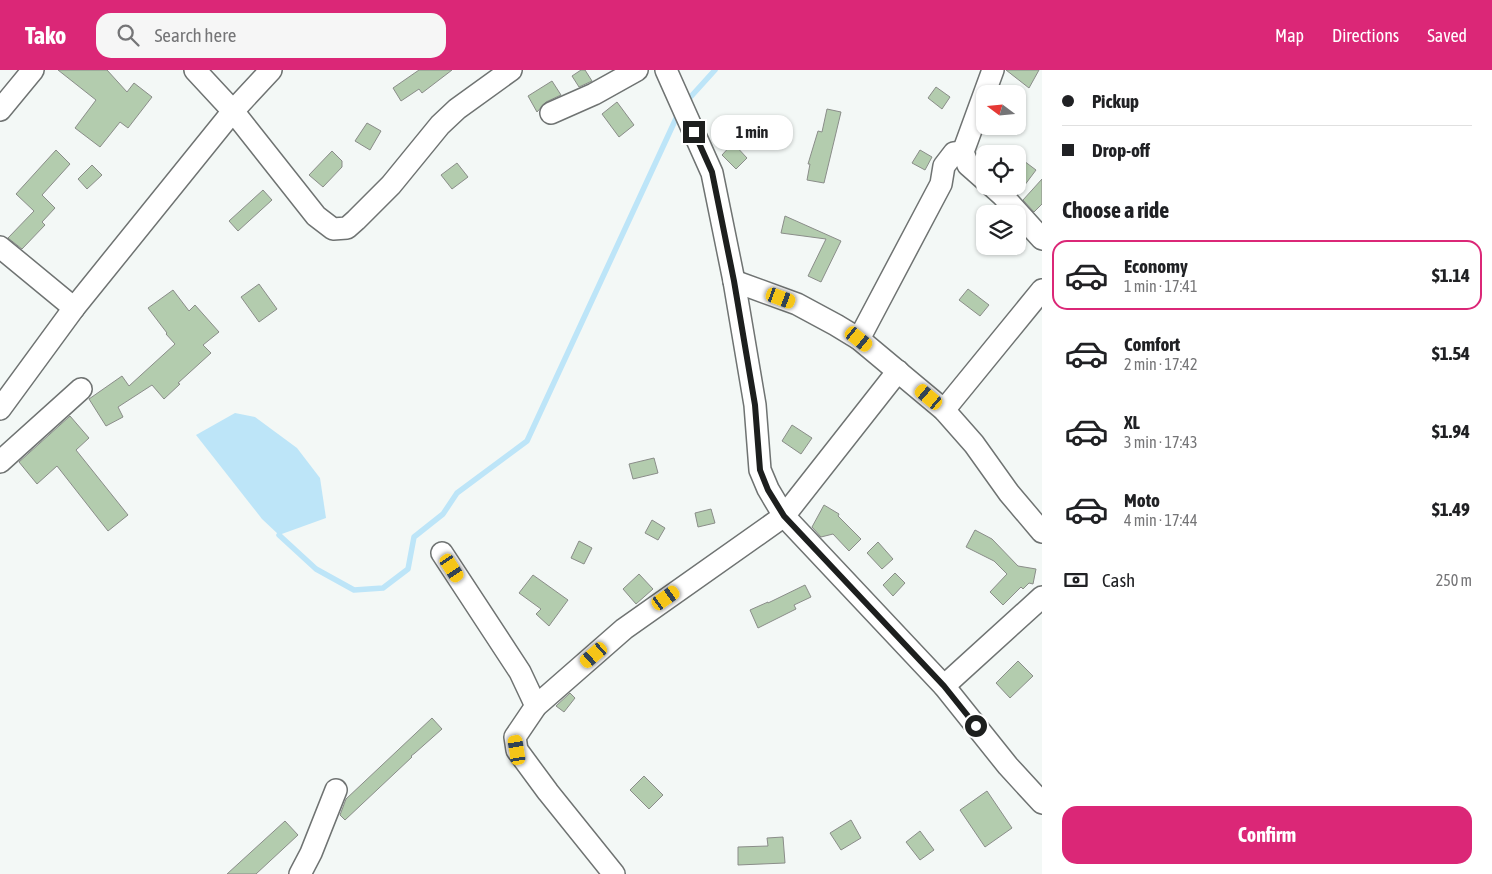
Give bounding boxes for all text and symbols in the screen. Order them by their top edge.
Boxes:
search box [96,13,446,58]
icon: search [114,21,142,49]
text: Tako [25,22,66,49]
text: Search here [154,24,236,46]
text: Map [1275,25,1304,46]
text: Directions [1332,25,1399,46]
text: Saved [1427,25,1467,46]
north arrow [976,85,1026,135]
map controls [976,85,1026,255]
text: Pickup [1092,90,1139,112]
callout: 1 min [712,114,794,150]
route end [683,121,705,143]
text: 1 min [736,123,768,141]
text: Drop-off [1092,139,1150,161]
button: locate [976,145,1026,195]
text: Choose a ride [1062,197,1169,223]
button: layers [976,205,1026,255]
icon: car [1064,253,1109,298]
text: Economy [1124,255,1188,277]
text: $1.14 [1432,264,1470,286]
text: 1 min · 17:41 [1124,277,1197,295]
car [764,286,797,310]
car [842,324,875,354]
icon: car [1064,331,1109,376]
text: Comfort [1124,333,1180,355]
text: $1.54 [1432,342,1470,364]
text: 2 min · 17:42 [1124,355,1197,373]
car [912,382,945,412]
icon: car [1064,409,1109,454]
text: XL [1124,411,1140,433]
text: $1.94 [1432,420,1470,442]
text: 3 min · 17:43 [1124,433,1197,451]
icon: car [1064,487,1109,532]
text: Moto [1124,489,1160,511]
text: $1.49 [1432,498,1470,520]
text: 4 min · 17:44 [1124,511,1197,529]
car [437,551,466,585]
icon: cash [1062,566,1090,594]
text: Cash [1102,569,1135,591]
text: 250 m [1436,571,1472,589]
car [649,583,682,613]
car [577,639,610,671]
route start [965,715,987,737]
car [507,734,526,766]
button: Confirm [1062,806,1472,864]

